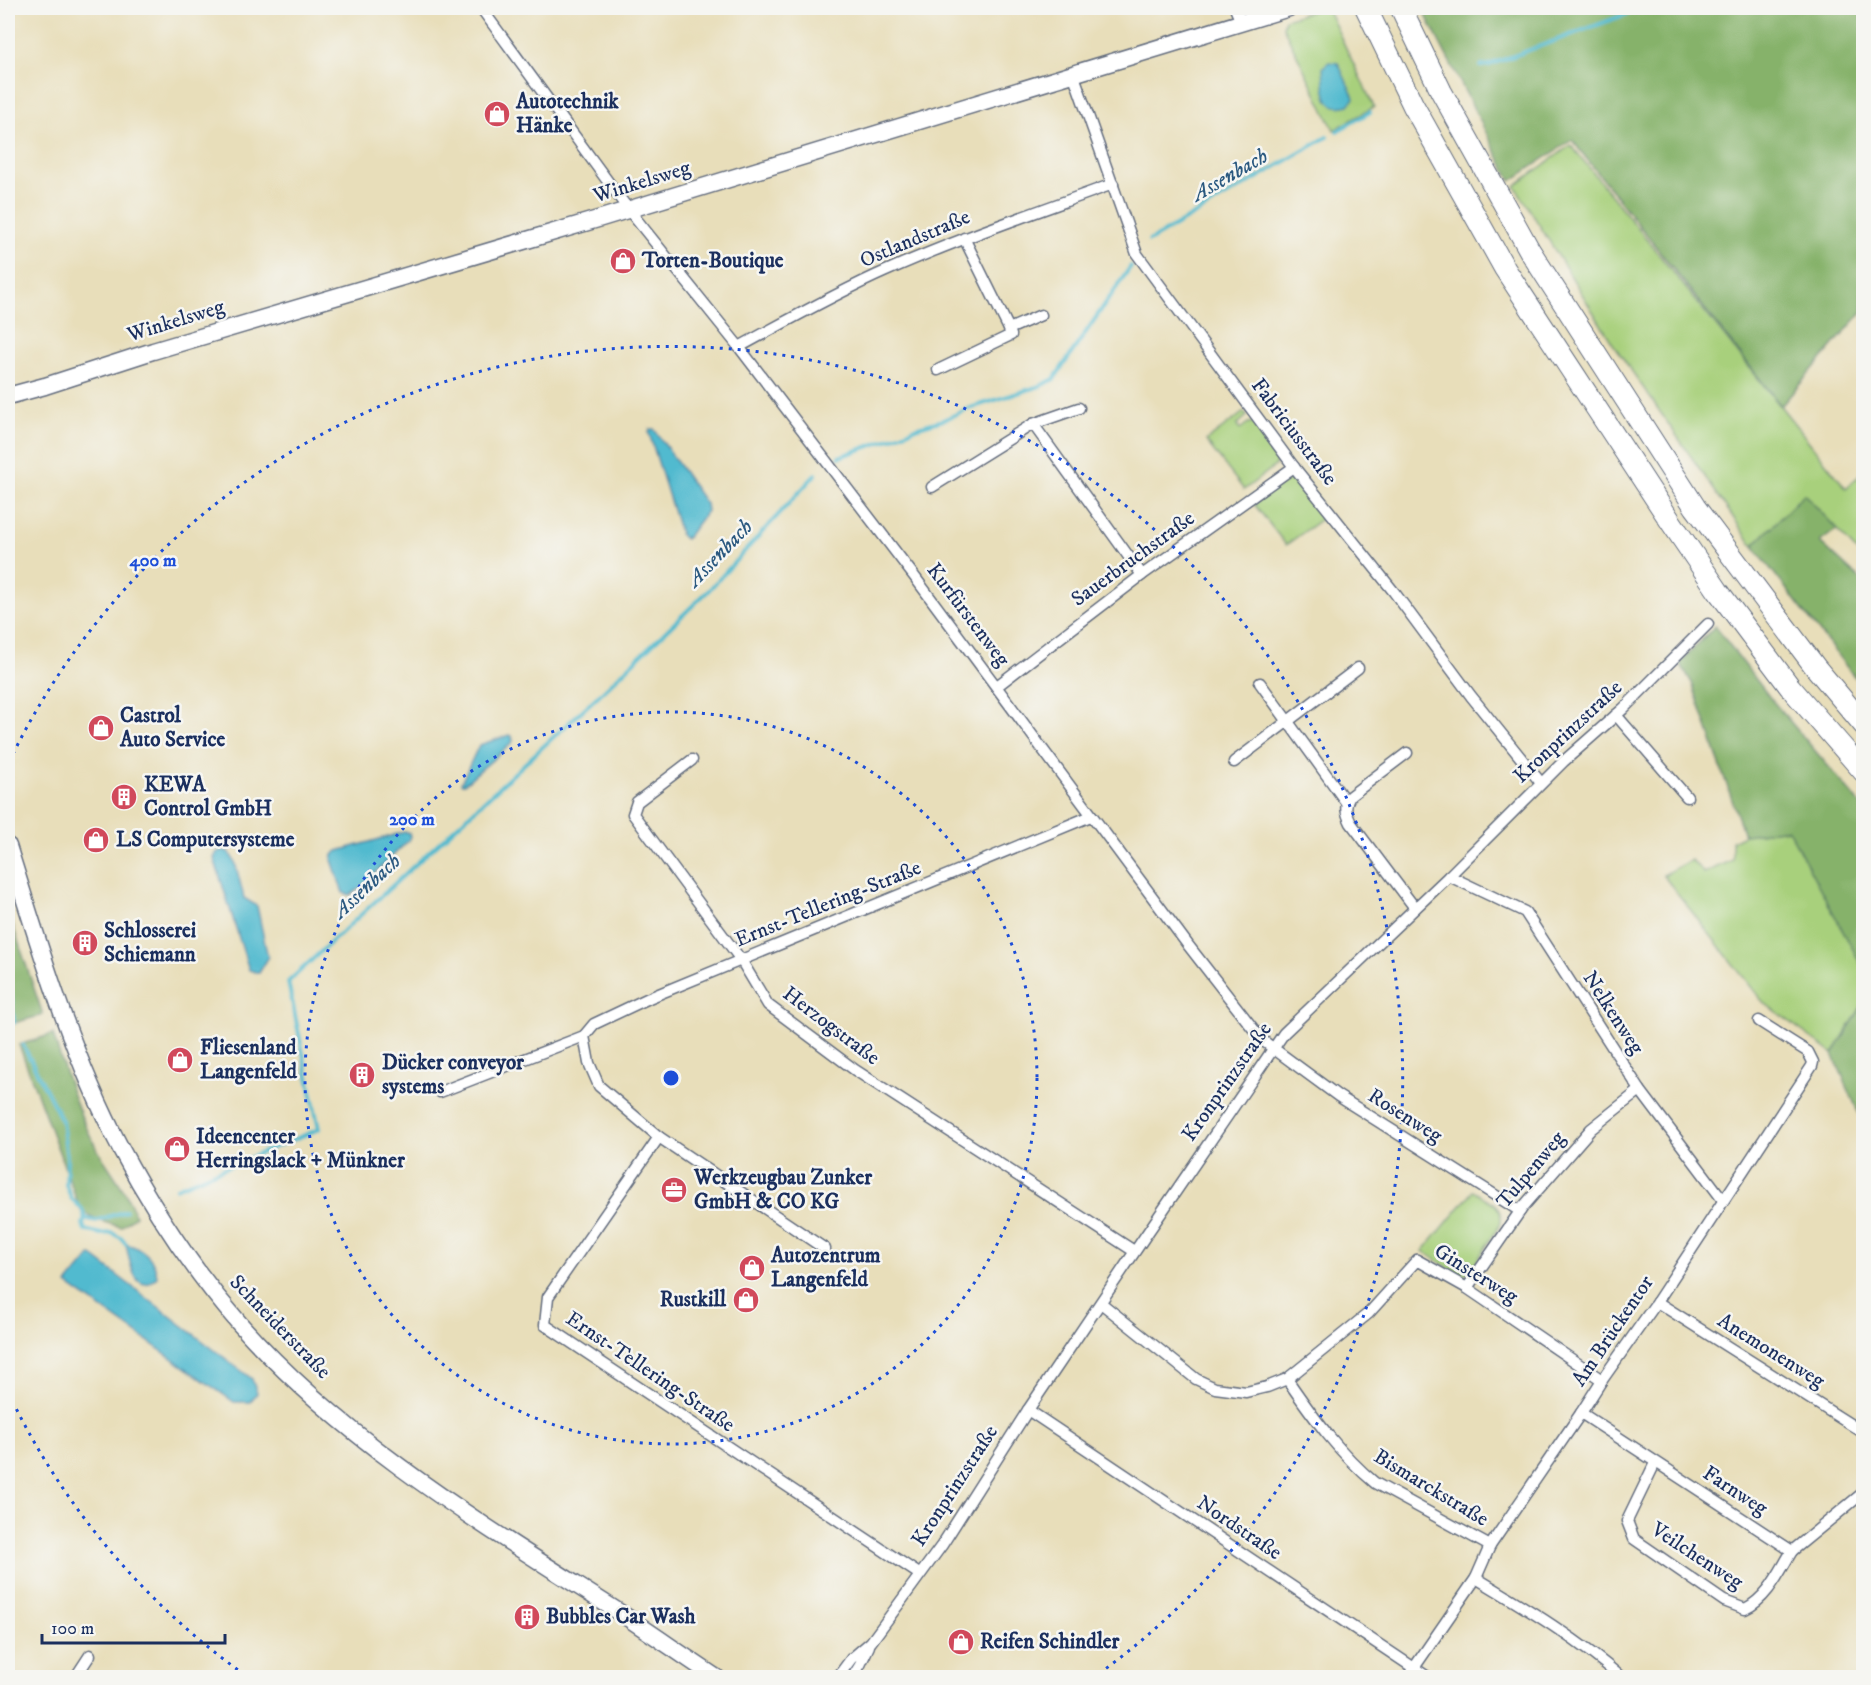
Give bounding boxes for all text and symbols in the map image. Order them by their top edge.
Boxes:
place label: Autotechnik Hänke [515,89,619,139]
shop icon: Autotechnik Hänke [482,99,512,129]
water label: Assenbach [1185,142,1273,209]
street label: Winkelsweg [589,155,694,209]
street label: Ostlandstraße [856,204,974,274]
shop icon: Torten-Boutique [608,246,638,276]
place label: Torten-Boutique [641,248,784,274]
street label: Winkelsweg [123,294,228,348]
street label: Fabriciusstraße [1245,373,1343,491]
street label: Sauerbruchstraße [1066,505,1200,612]
water label: Assenbach [679,514,759,594]
text: 400 m [128,550,177,572]
street label: Kurfürstenweg [921,558,1016,672]
street label: Kronprinzstraße [1508,675,1628,789]
place label: Castrol Auto Service [119,703,225,753]
shop icon: Castrol Auto Service [86,713,116,743]
place label: KEWA Control GmbH [144,772,272,822]
building icon: KEWA Control GmbH [109,782,139,812]
text: 200 m [389,809,435,831]
shop icon: LS Computersysteme [81,825,111,855]
place label: LS Computersysteme [116,827,295,853]
water label: Assenbach [325,848,407,926]
street label: Ernst-Tellering-Straße [731,855,925,953]
place label: Schlosserei Schiemann [104,918,197,968]
building icon: Schlosserei Schiemann [70,928,100,958]
street label: Nelkenweg [1577,967,1650,1060]
street label: Herzogstraße [777,981,885,1071]
street label: Kronprinzstraße [1176,1017,1278,1147]
place label: Fliesenland Langenfeld [200,1035,298,1085]
shop icon: Fliesenland Langenfeld [165,1045,195,1075]
place label: Dücker conveyor systems [382,1050,525,1100]
building icon: Dücker conveyor systems [347,1060,377,1090]
centre of rings [661,1068,681,1088]
street label: Rosenweg [1363,1083,1448,1149]
place label: Ideencenter Herringslack + Münkner [196,1124,406,1174]
street label: Tulpenweg [1491,1125,1571,1214]
shop icon: Ideencenter Herringslack + Münkner [162,1134,192,1164]
place label: Werkzeugbau Zunker GmbH & CO KG [693,1165,873,1215]
office icon: Werkzeugbau Zunker GmbH & CO KG [659,1175,689,1205]
street label: Ginsterweg [1429,1238,1523,1310]
place label: Autozentrum Langenfeld [770,1243,881,1293]
shop icon: Autozentrum Langenfeld [737,1253,767,1283]
street label: Schneiderstraße [224,1269,336,1385]
street label: Am Brückentor [1566,1270,1660,1391]
shop icon: Rustkill [731,1285,761,1315]
place label: Rustkill [660,1287,727,1313]
street label: Ernst-Tellering-Straße [560,1306,740,1438]
street label: Anemonenweg [1713,1308,1830,1395]
street label: Kronprinzstraße [906,1420,1004,1552]
street label: Bismarckstraße [1369,1444,1493,1533]
street label: Farnweg [1698,1460,1773,1522]
street label: Nordstraße [1192,1490,1287,1566]
street label: Veilchenweg [1645,1516,1749,1596]
building icon: Bubbles Car Wash [512,1602,542,1632]
place label: Bubbles Car Wash [546,1604,697,1630]
scale bar [42,1607,225,1645]
text: 100 m [51,1618,94,1640]
shop icon: Reifen Schindler [946,1627,976,1657]
place label: Reifen Schindler [980,1629,1121,1655]

